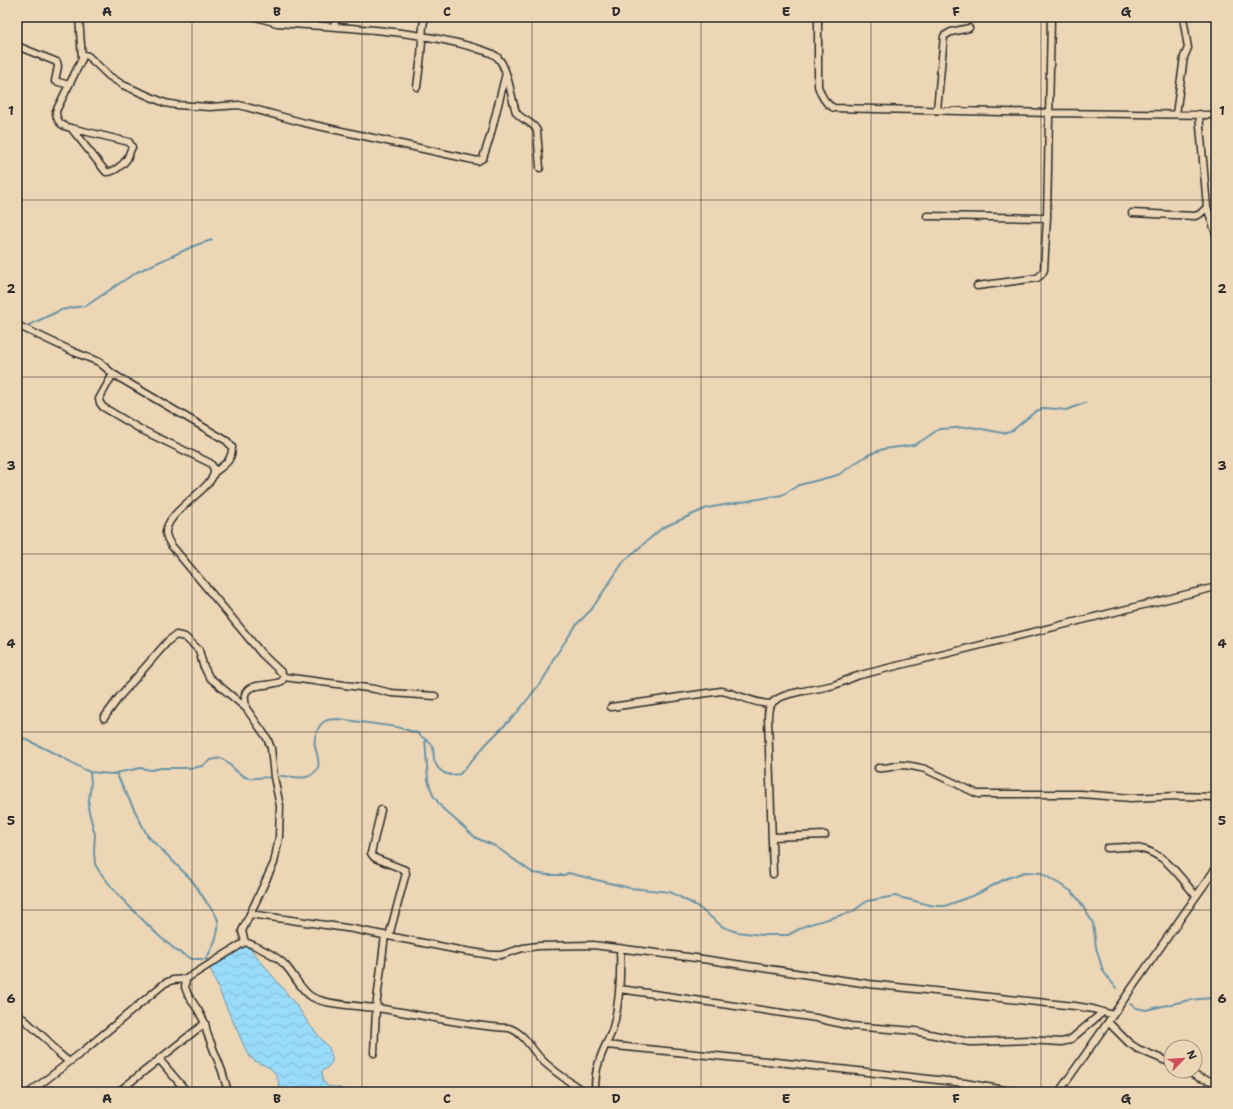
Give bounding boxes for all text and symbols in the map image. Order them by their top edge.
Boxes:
text: A [102,3,112,20]
text: B [273,3,281,20]
text: C [443,3,451,20]
text: D [611,3,621,20]
text: E [782,3,791,20]
text: F [952,3,960,20]
text: G [1121,3,1132,20]
text: 1 [8,102,14,119]
text: 1 [1219,102,1225,119]
text: 2 [6,280,16,297]
text: 2 [1217,280,1227,297]
text: 3 [6,457,16,474]
text: 3 [1217,457,1227,474]
text: 4 [6,635,16,652]
text: 4 [1217,635,1227,652]
text: 5 [7,812,15,829]
text: 5 [1218,812,1226,829]
text: 6 [6,990,16,1007]
text: 6 [1217,990,1227,1007]
north arrow [1163,1039,1203,1079]
text: N [1183,1048,1200,1062]
text: A [102,1090,112,1107]
text: B [273,1090,281,1107]
text: C [443,1090,451,1107]
text: D [611,1090,621,1107]
text: E [782,1090,791,1107]
text: F [952,1090,960,1107]
text: G [1121,1090,1132,1107]

